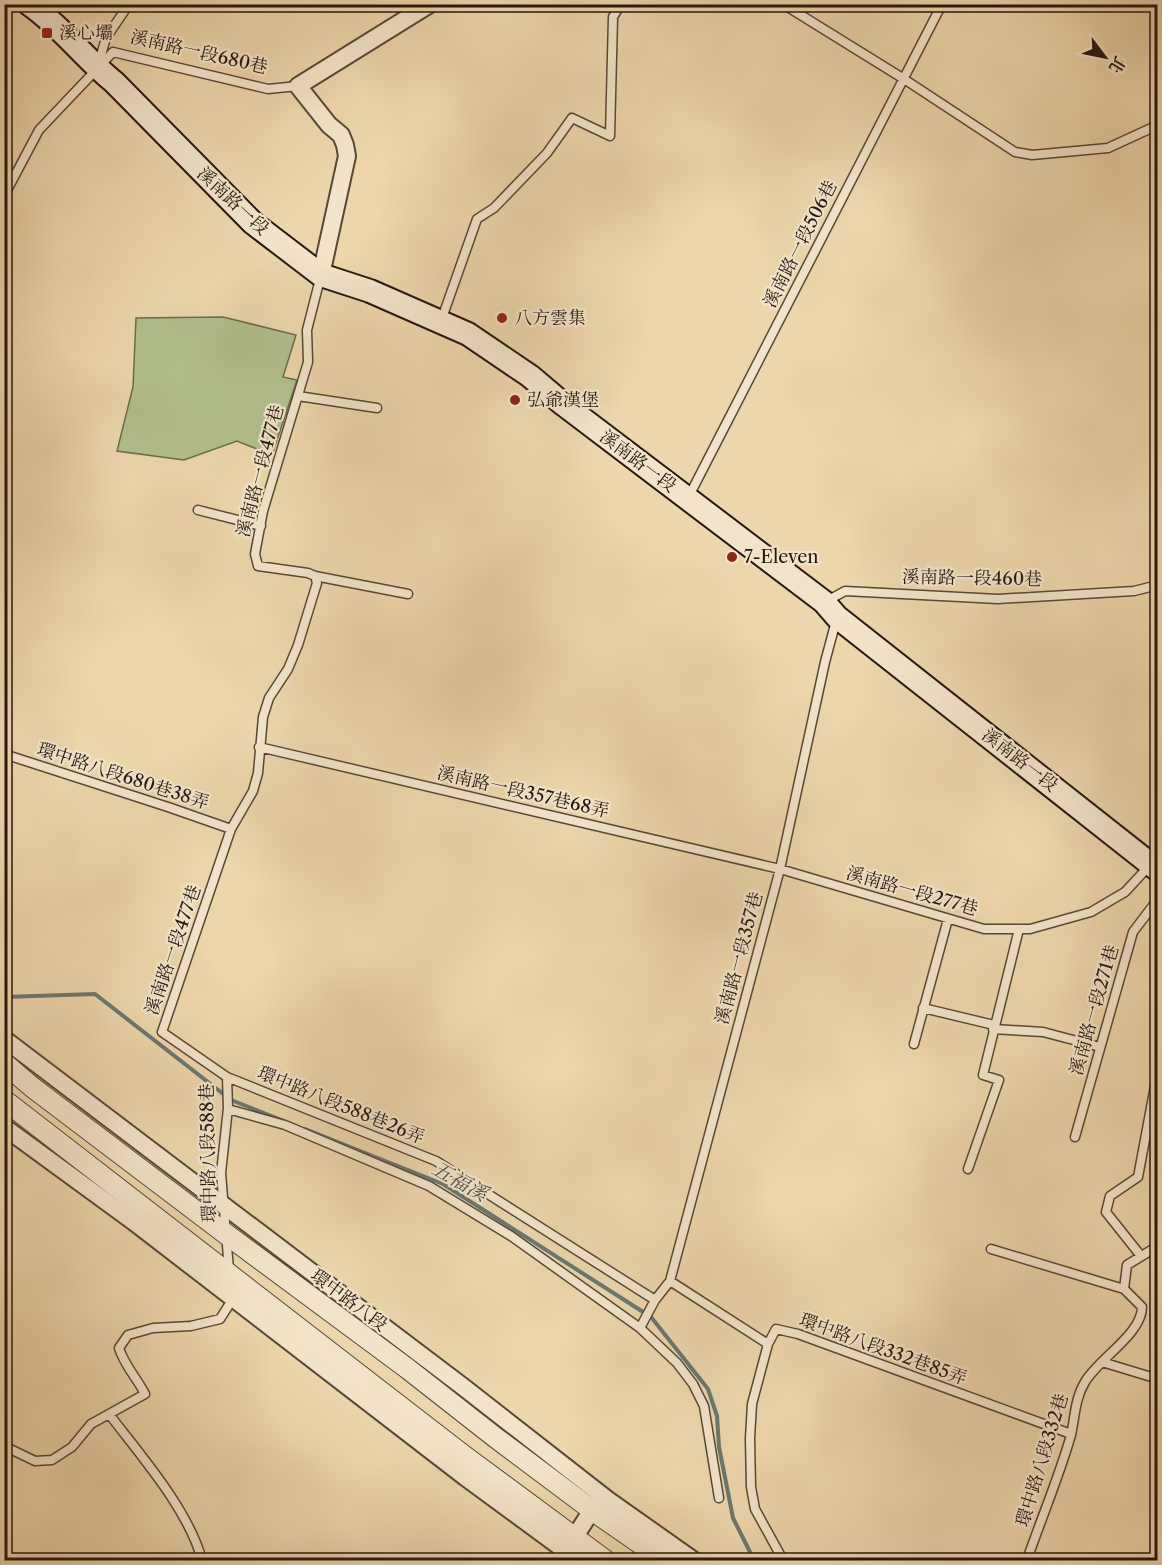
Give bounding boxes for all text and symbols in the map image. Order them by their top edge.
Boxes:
place label: 溪心壩 [59,22,113,44]
street label: 溪南路一段680巷 [128,25,270,79]
marker: 溪心壩 [40,26,54,40]
north arrow [1075,27,1135,87]
text: 北 [1105,53,1130,77]
street label: 溪南路一段 [193,162,273,240]
street label: 溪南路一段506巷 [758,177,842,311]
place label: 八方雲集 [514,307,586,329]
marker: 八方雲集 [495,311,509,325]
place label: 弘爺漢堡 [527,389,599,411]
marker: 弘爺漢堡 [508,393,522,407]
street label: 溪南路一段477巷 [232,402,288,540]
street label: 溪南路一段 [595,425,681,497]
place label: 7-Eleven [744,546,819,568]
marker: 7-Eleven [725,550,739,564]
street label: 溪南路一段460巷 [902,566,1042,590]
street label: 溪南路一段 [978,724,1062,796]
street label: 環中路八段680巷38弄 [34,738,212,814]
street label: 溪南路一段357巷68弄 [435,762,611,822]
street label: 溪南路一段277巷 [844,862,980,920]
street label: 溪南路一段477巷 [140,882,206,1018]
street label: 溪南路一段357巷 [711,889,767,1027]
street label: 溪南路一段271巷 [1065,942,1123,1078]
street label: 環中路八段588巷26弄 [254,1061,428,1149]
street label: 環中路八段588巷 [196,1083,220,1223]
water label: 五福溪 [428,1156,494,1207]
street label: 環中路八段 [306,1264,392,1336]
street label: 環中路八段332巷85弄 [796,1308,970,1390]
street label: 環中路八段332巷 [1011,1391,1073,1529]

